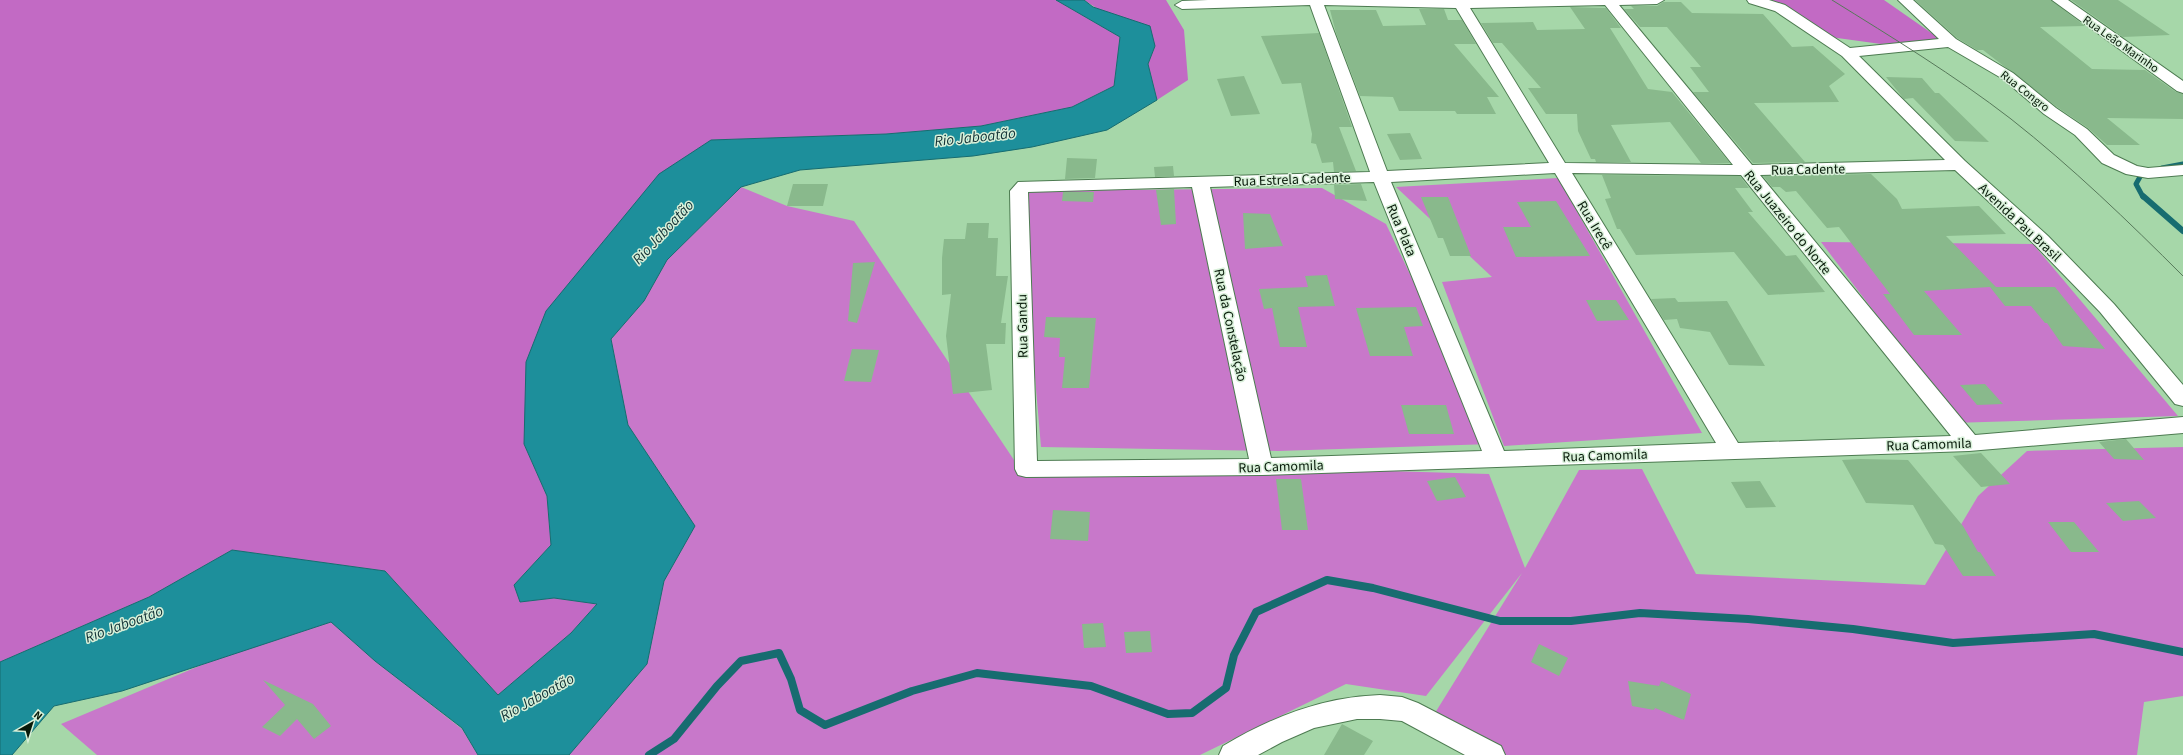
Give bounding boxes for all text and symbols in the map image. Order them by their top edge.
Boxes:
street label: Rua Leão Marinho [2079,12,2162,77]
street label: Rua Congro [1996,67,2053,116]
water label: Rio Jaboatão [933,123,1017,152]
street label: Rua Cadente [1771,159,1845,181]
street label: Rua Juazeiro do Norte [1739,166,1836,279]
street label: Rua Estrela Cadente [1233,168,1351,192]
street label: Avenida Pau Brasil [1973,179,2066,267]
water label: Rio Jaboatão [628,195,699,269]
street label: Rua Irecê [1572,197,1617,254]
street label: Rua Plata [1381,201,1421,260]
street label: Rua da Constelação [1208,267,1252,383]
street label: Rua Gandu [1012,294,1034,358]
street label: Rua Camomila [1886,434,1972,456]
street label: Rua Camomila [1562,445,1648,467]
street label: Rua Camomila [1238,456,1324,478]
water label: Rio Jaboatão [82,601,166,648]
water label: Rio Jaboatão [496,668,578,726]
north arrow [12,703,52,743]
text: N [30,707,46,724]

